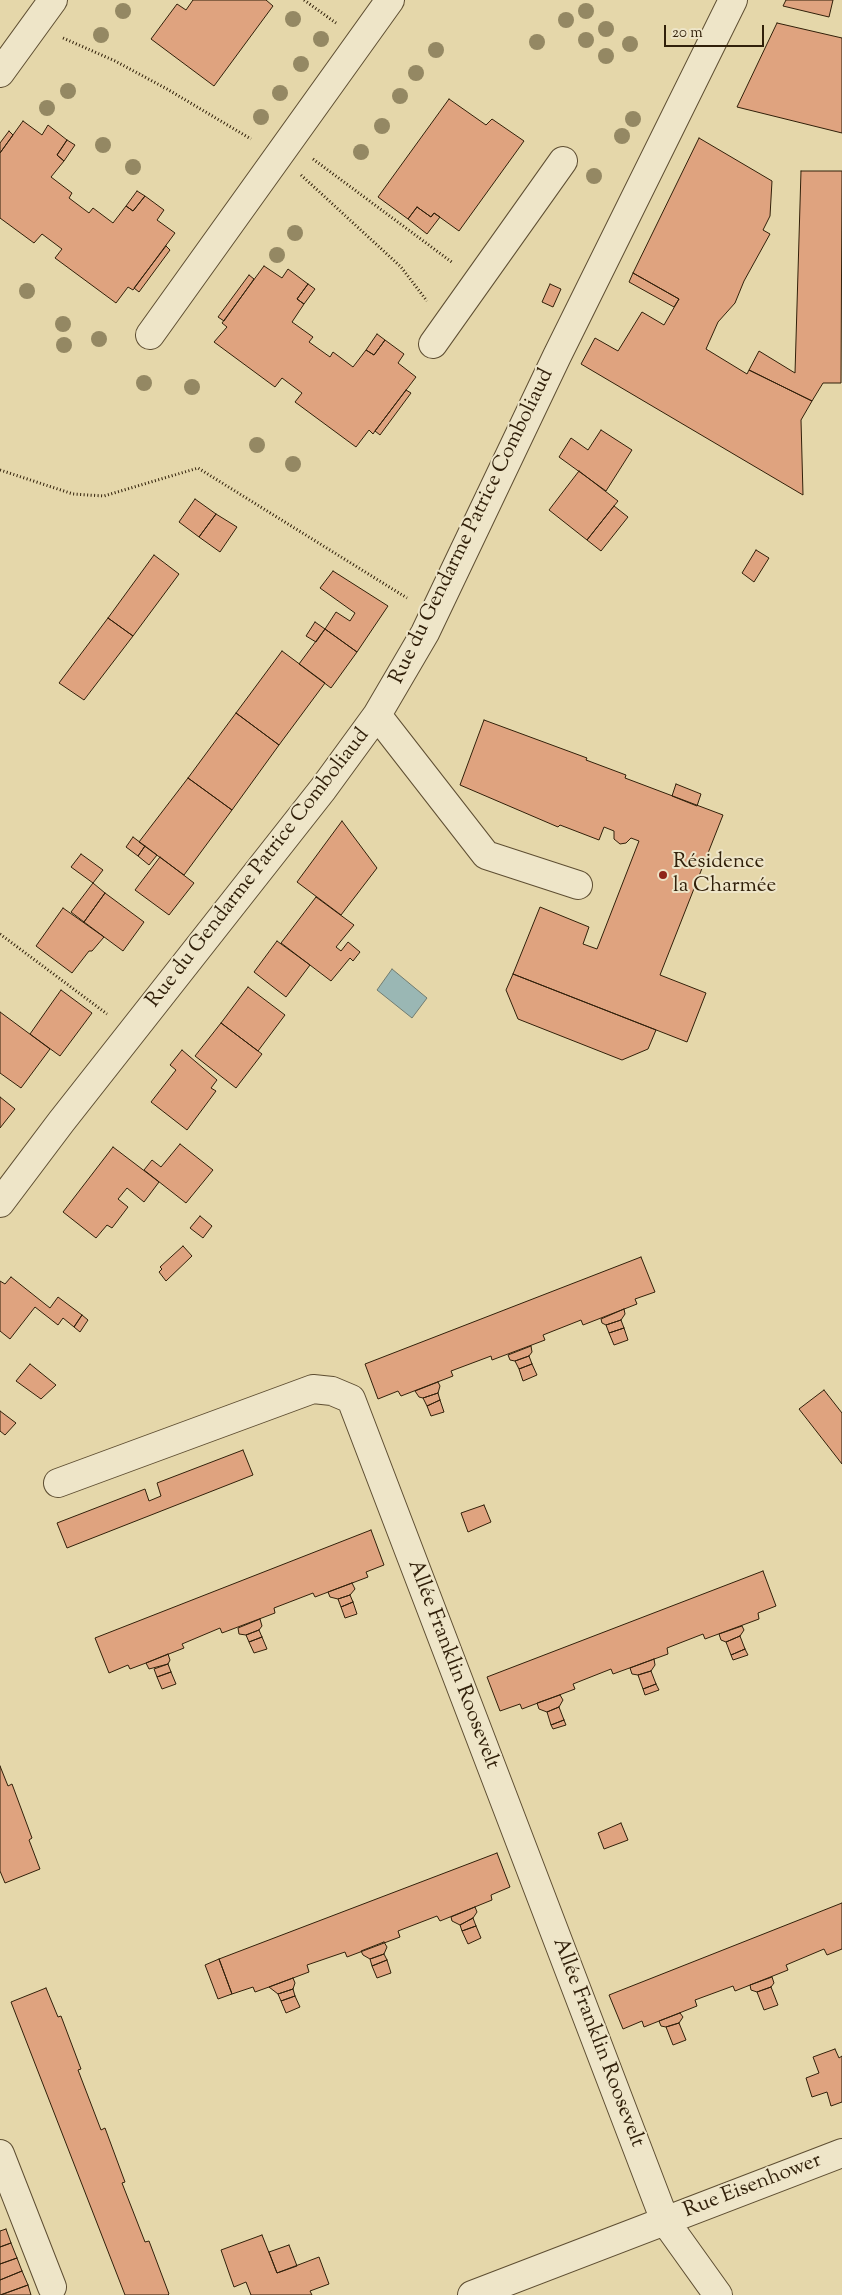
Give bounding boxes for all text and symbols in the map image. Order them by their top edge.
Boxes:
scale bar [667,15,767,47]
text: 20 m [672,23,703,44]
street label: Rue du Gendarme Patrice Comboliaud [386,365,560,689]
street label: Rue du Gendarme Patrice Comboliaud [142,724,376,1014]
place label: Résidence la Charmée [673,850,776,900]
marker: Résidence la Charmée [657,869,669,881]
street label: Allée Franklin Roosevelt [400,1557,504,1773]
street label: Allée Franklin Roosevelt [545,1935,649,2151]
street label: Rue Eisenhower [680,2149,826,2225]

